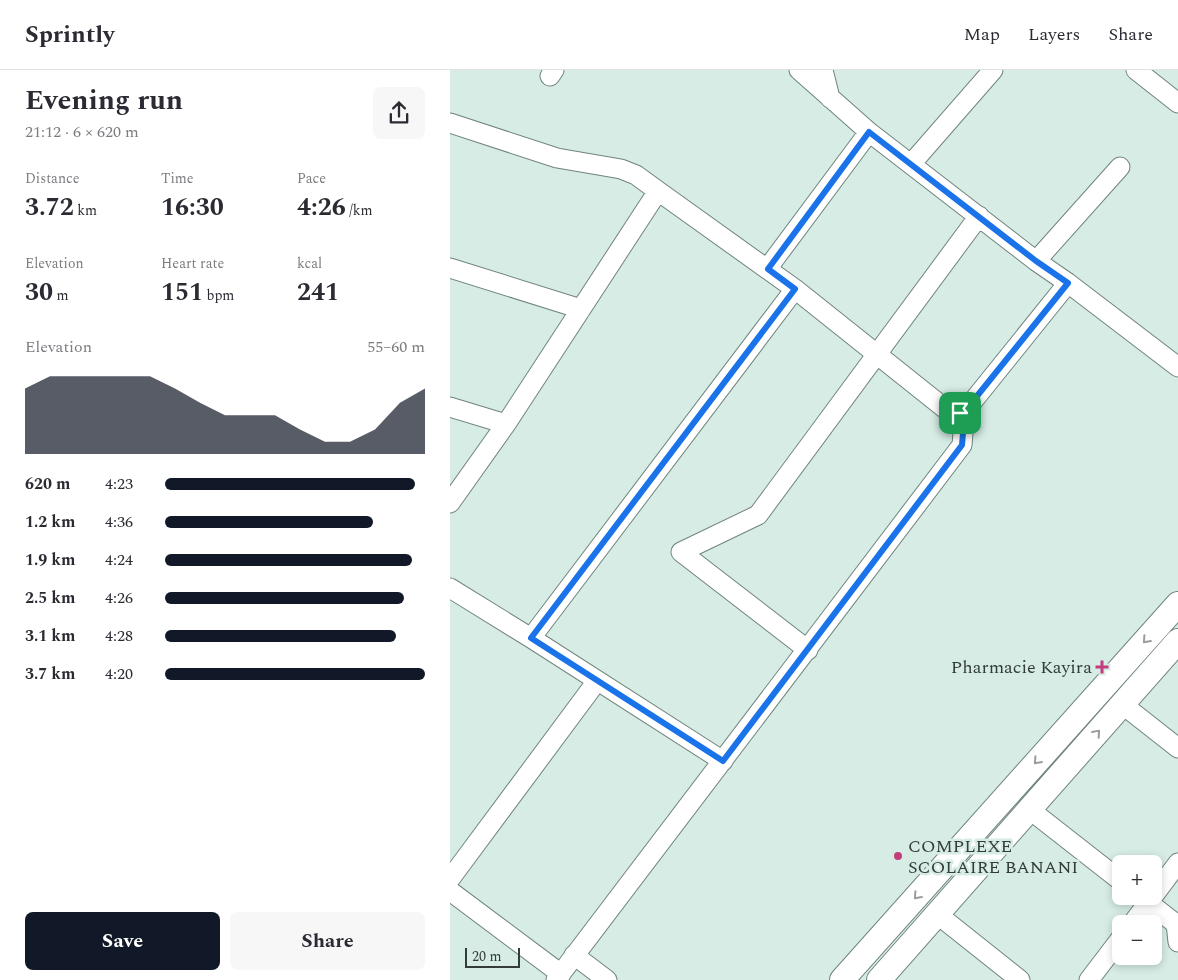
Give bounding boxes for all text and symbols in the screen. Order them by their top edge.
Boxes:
text: Sprintly [25,17,114,53]
text: Map [964,21,1000,48]
text: Layers [1028,21,1080,48]
text: Share [1108,21,1153,48]
text: Evening run [25,79,183,122]
button: share [373,87,425,139]
text: 21:12 · 6 × 620 m [25,120,139,144]
text: Distance [25,168,80,189]
text: Time [161,168,194,189]
text: Pace [297,168,326,189]
text: 3.72 [25,189,74,227]
text: 16:30 [161,189,224,227]
text: 4:26 [297,189,346,227]
text: km [74,200,97,221]
text: /km [346,200,373,221]
text: Elevation [25,253,84,274]
text: Heart rate [161,253,224,274]
text: kcal [297,253,322,274]
text: 30 [25,274,53,312]
text: 151 [161,274,203,312]
text: 241 [297,274,339,312]
text: m [53,285,69,306]
text: bpm [203,285,234,306]
text: Elevation [25,335,92,359]
text: 55–60 m [367,335,425,359]
pin [939,392,981,434]
icon: arrive [946,399,974,427]
text: 620 m [25,472,70,496]
text: 4:23 [105,472,133,496]
text: 1.2 km [25,510,75,534]
text: 4:36 [105,510,133,534]
text: 1.9 km [25,548,75,572]
text: 4:24 [105,548,133,572]
text: 2.5 km [25,586,75,610]
text: 4:26 [105,586,133,610]
text: 3.1 km [25,624,75,648]
text: 4:28 [105,624,133,648]
one-way arrow [1142,635,1151,644]
place label: Pharmacie Kayira [951,654,1092,681]
marker: Pharmacie Kayira [1096,661,1108,673]
text: 3.7 km [25,662,75,686]
text: 4:20 [105,662,133,686]
one-way arrow [1091,730,1100,739]
one-way arrow [1034,756,1043,765]
place label: COMPLEXE SCOLAIRE BANANI [908,833,1078,881]
marker: COMPLEXE SCOLAIRE BANANI [892,850,904,862]
map controls [1112,855,1162,965]
button: + [1112,855,1162,905]
one-way arrow [914,890,923,899]
button: Save [25,912,220,970]
button: Share [230,912,425,970]
button: − [1112,915,1162,965]
scale bar [465,945,520,968]
text: 20 m [472,946,502,967]

